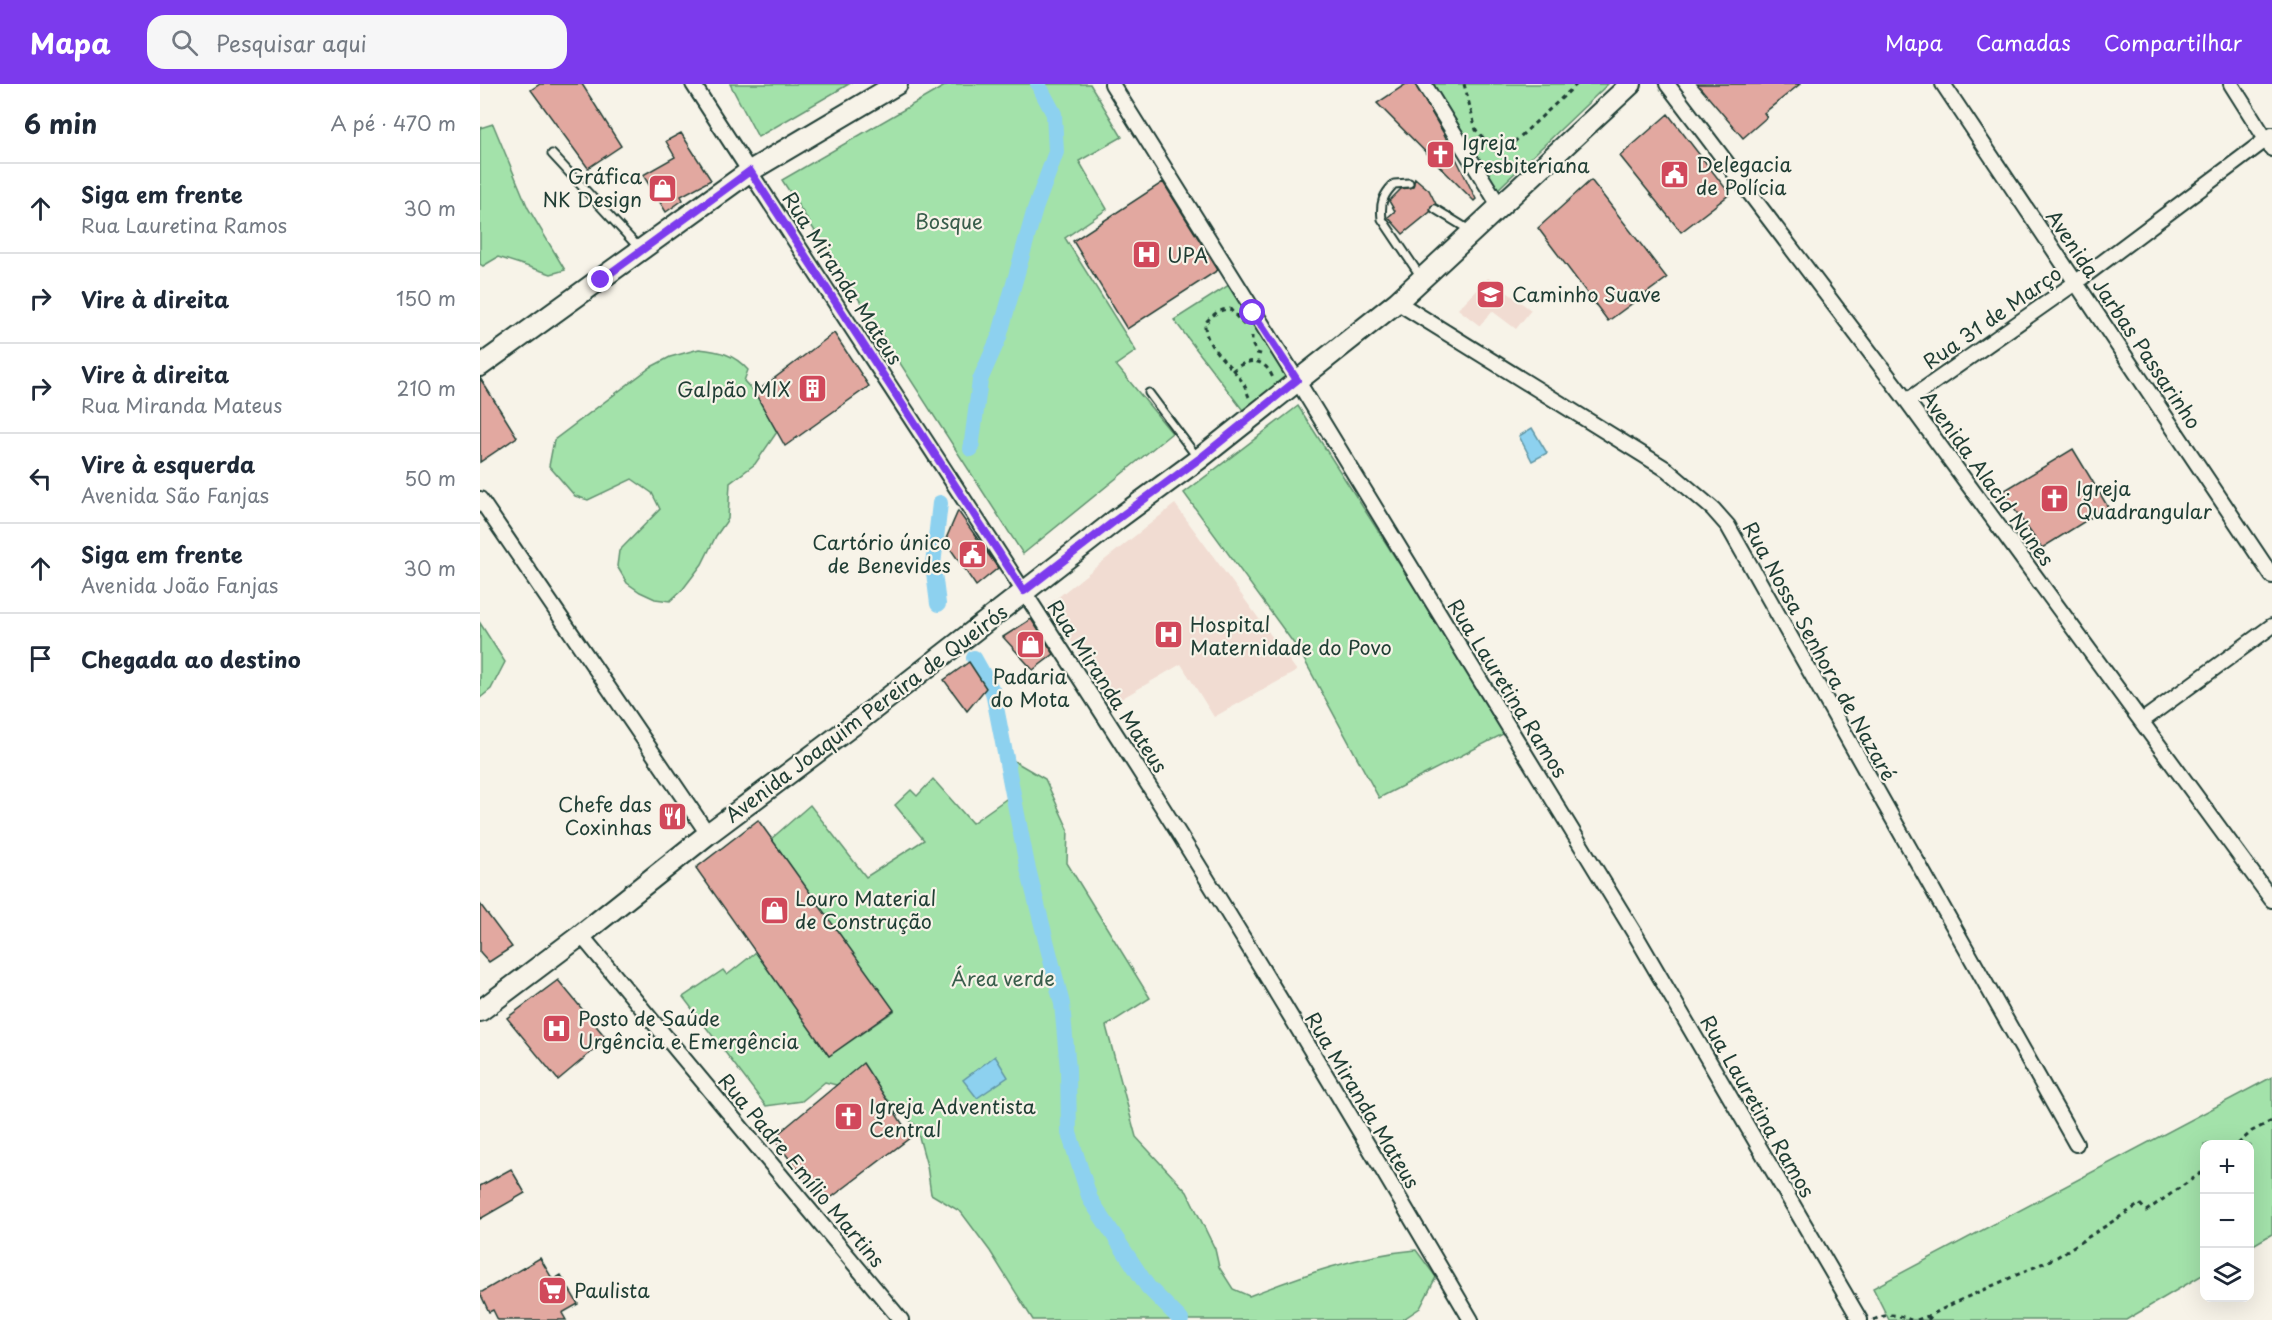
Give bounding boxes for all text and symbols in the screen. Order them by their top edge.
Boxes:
search box [147,15,567,69]
text: Mapa [30,21,111,64]
icon: search [168,26,201,59]
text: Pesquisar aqui [216,26,367,59]
text: Mapa [1885,26,1943,58]
text: Camadas [1976,26,2071,58]
text: Compartilhar [2104,26,2242,58]
text: 6 min [24,104,97,143]
text: A pé · 470 m [331,108,456,138]
place label: Igreja Presbiteriana [1462,127,1590,180]
church icon: Igreja Presbiteriana [1425,138,1457,170]
place label: Delegacia de Polícia [1696,149,1792,202]
public building icon: Delegacia de Polícia [1659,159,1691,191]
place label: Gráfica NK Design [542,161,642,214]
shop icon: Gráfica NK Design [647,172,679,204]
text: Siga em frente [81,177,243,210]
street label: Rua Miranda Mateus [776,185,910,371]
icon: ahead [24,192,57,225]
text: 30 m [403,193,456,223]
street label: Avenida Jarbas Passarinho [2039,203,2209,435]
park label: Bosque [915,206,983,236]
text: Rua Lauretina Ramos [81,210,287,240]
hospital icon: UPA [1130,239,1162,271]
place label: UPA [1167,240,1208,270]
street label: Rua 31 de Março [1917,258,2067,376]
route end [587,266,613,292]
school or university icon: Caminho Suave [1475,278,1507,310]
place label: Caminho Suave [1512,279,1661,309]
icon: right [24,282,57,315]
text: Vire à direita [81,282,229,315]
text: 150 m [396,283,456,313]
route start [1239,299,1265,325]
text: Vire à direita [81,357,229,390]
icon: right [24,372,57,405]
text: 210 m [397,373,456,403]
building icon: Galpão MIX [796,373,828,405]
place label: Galpão MIX [677,374,791,404]
street label: Avenida Alacid Nunes [1914,384,2062,572]
text: Rua Miranda Mateus [81,390,282,420]
text: Vire à esquerda [81,447,255,480]
icon: left [24,462,57,495]
text: 50 m [404,463,456,493]
place label: Igreja Quadrangular [2076,473,2212,526]
text: Avenida São Fanjas [81,480,269,510]
church icon: Igreja Quadrangular [2039,483,2071,515]
street label: Rua Nossa Senhora de Nazaré [1736,516,1904,786]
place label: Cartório único de Benevides [812,527,951,580]
text: Siga em frente [81,537,243,570]
public building icon: Cartório único de Benevides [956,538,988,570]
icon: ahead [24,552,57,585]
text: 30 m [403,553,456,583]
text: Avenida João Fanjas [81,570,278,600]
street label: Rua Miranda Mateus [1041,593,1175,779]
street label: Rua Lauretina Ramos [1441,593,1575,783]
street label: Avenida Joaquim Pereira de Queirós [718,597,1014,829]
place label: Hospital Maternidade do Povo [1190,609,1392,662]
hospital icon: Hospital Maternidade do Povo [1153,619,1185,651]
shop icon: Padaria do Mota [1014,629,1046,661]
icon: arrive [24,642,57,675]
text: Chegada ao destino [81,642,301,675]
place label: Padaria do Mota [990,661,1070,714]
place label: Chefe das Coxinhas [558,789,652,842]
restaurant icon: Chefe das Coxinhas [657,800,689,832]
place label: Louro Material de Construção [795,883,936,936]
shop icon: Louro Material de Construção [758,894,790,926]
park label: Área verde [951,963,1055,993]
place label: Posto de Saúde Urgência e Emergência [578,1003,800,1056]
street label: Rua Miranda Mateus [1298,1006,1428,1194]
street label: Rua Lauretina Ramos [1694,1009,1822,1203]
hospital icon: Posto de Saúde Urgência e Emergência [541,1013,573,1045]
street label: Rua Padre Emílio Martins [712,1066,892,1274]
place label: Igreja Adventista Central [869,1091,1036,1144]
church icon: Igreja Adventista Central [832,1101,864,1133]
map controls [2200,1140,2254,1302]
button: + [2200,1140,2254,1194]
button: − [2200,1194,2254,1248]
button: layers [2200,1248,2254,1302]
supermarket icon: Paulista [537,1274,569,1306]
place label: Paulista [574,1275,650,1305]

